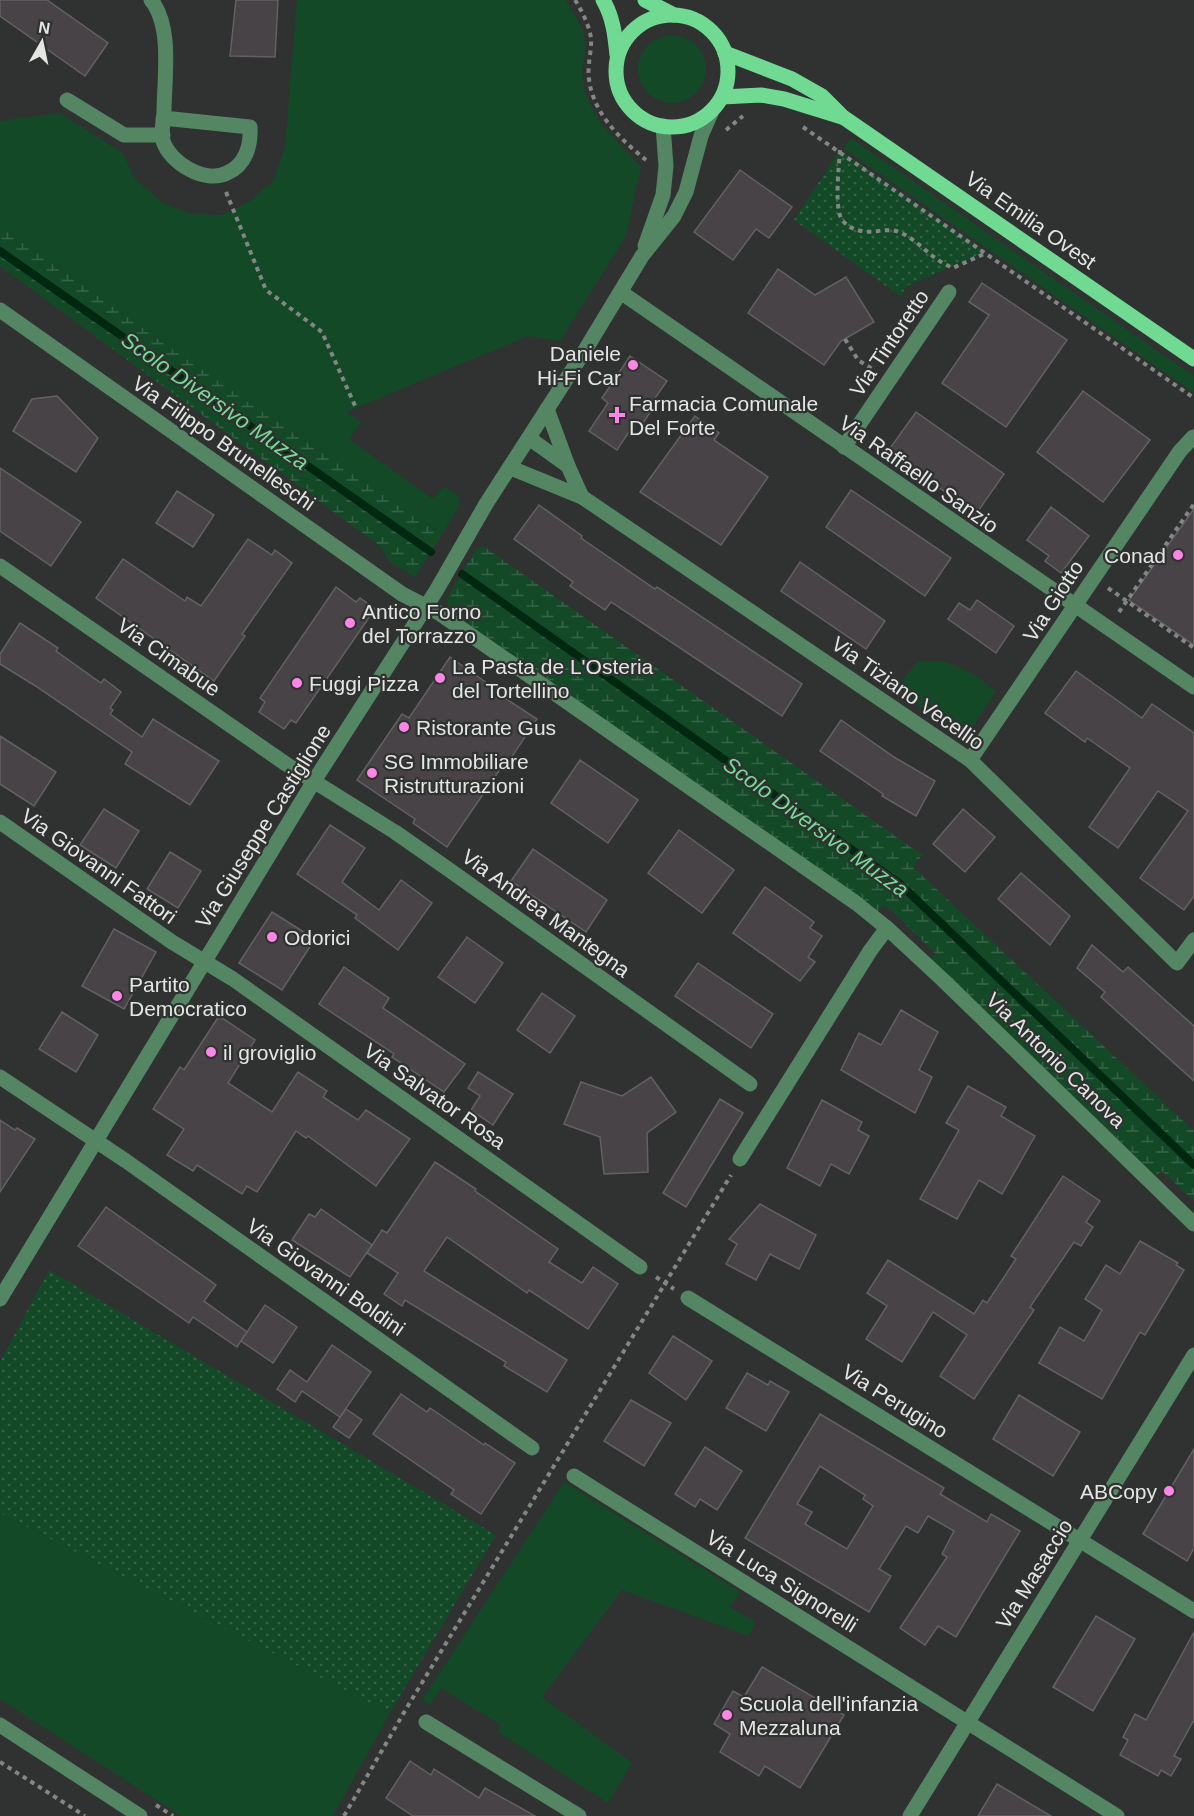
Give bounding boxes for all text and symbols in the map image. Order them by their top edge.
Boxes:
north arrow [12,12,72,72]
text: N [37,18,51,37]
street label: Via Emilia Ovest [961,167,1101,274]
street label: Via Tintoretto [845,285,933,401]
water label: Scolo Diversivo Muzza [117,327,313,475]
place label: Daniele Hi-Fi Car [537,342,621,389]
marker: Daniele Hi-Fi Car [626,358,640,372]
street label: Via Filippo Brunelleschi [128,371,320,515]
place label: Farmacia Comunale Del Forte [629,392,818,439]
marker: Farmacia Comunale Del Forte [610,408,624,422]
street label: Via Raffaello Sanzio [835,411,1003,537]
place label: Conad [1104,544,1166,567]
marker: Conad [1171,548,1185,562]
street label: Via Giotto [1018,556,1088,646]
place label: Antico Forno del Torrazzo [362,600,481,647]
street label: Via Cimabue [113,613,225,701]
marker: Antico Forno del Torrazzo [343,616,357,630]
street label: Via Tiziano Vecellio [827,632,989,754]
place label: La Pasta de L'Osteria del Tortellino [452,655,654,702]
marker: La Pasta de L'Osteria del Tortellino [433,671,447,685]
place label: Fuggi Pizza [309,672,419,695]
marker: Fuggi Pizza [290,676,304,690]
place label: Ristorante Gus [416,716,556,739]
street label: Via Giuseppe Castiglione [191,720,335,932]
marker: Ristorante Gus [397,720,411,734]
place label: SG Immobiliare Ristrutturazioni [384,750,529,797]
water label: Scolo Diversivo Muzza [719,751,913,903]
marker: SG Immobiliare Ristrutturazioni [365,766,379,780]
street label: Via Giovanni Fattori [17,804,181,928]
street label: Via Andrea Mantegna [458,844,635,982]
place label: Odorici [284,926,351,949]
marker: Odorici [265,930,279,944]
place label: Partito Democratico [129,973,247,1020]
street label: Via Antonio Canova [982,988,1130,1132]
marker: Partito Democratico [110,989,124,1003]
street label: Via Salvator Rosa [360,1038,511,1154]
place label: il groviglio [223,1041,316,1064]
marker: il groviglio [204,1045,218,1059]
street label: Via Giovanni Boldini [243,1214,409,1340]
street label: Via Perugino [838,1359,952,1443]
place label: ABCopy [1080,1480,1157,1503]
marker: ABCopy [1162,1484,1176,1498]
street label: Via Masaccio [991,1515,1077,1633]
street label: Via Luca Signorelli [702,1525,862,1637]
place label: Scuola dell'infanzia Mezzaluna [739,1692,918,1739]
marker: Scuola dell'infanzia Mezzaluna [720,1708,734,1722]

